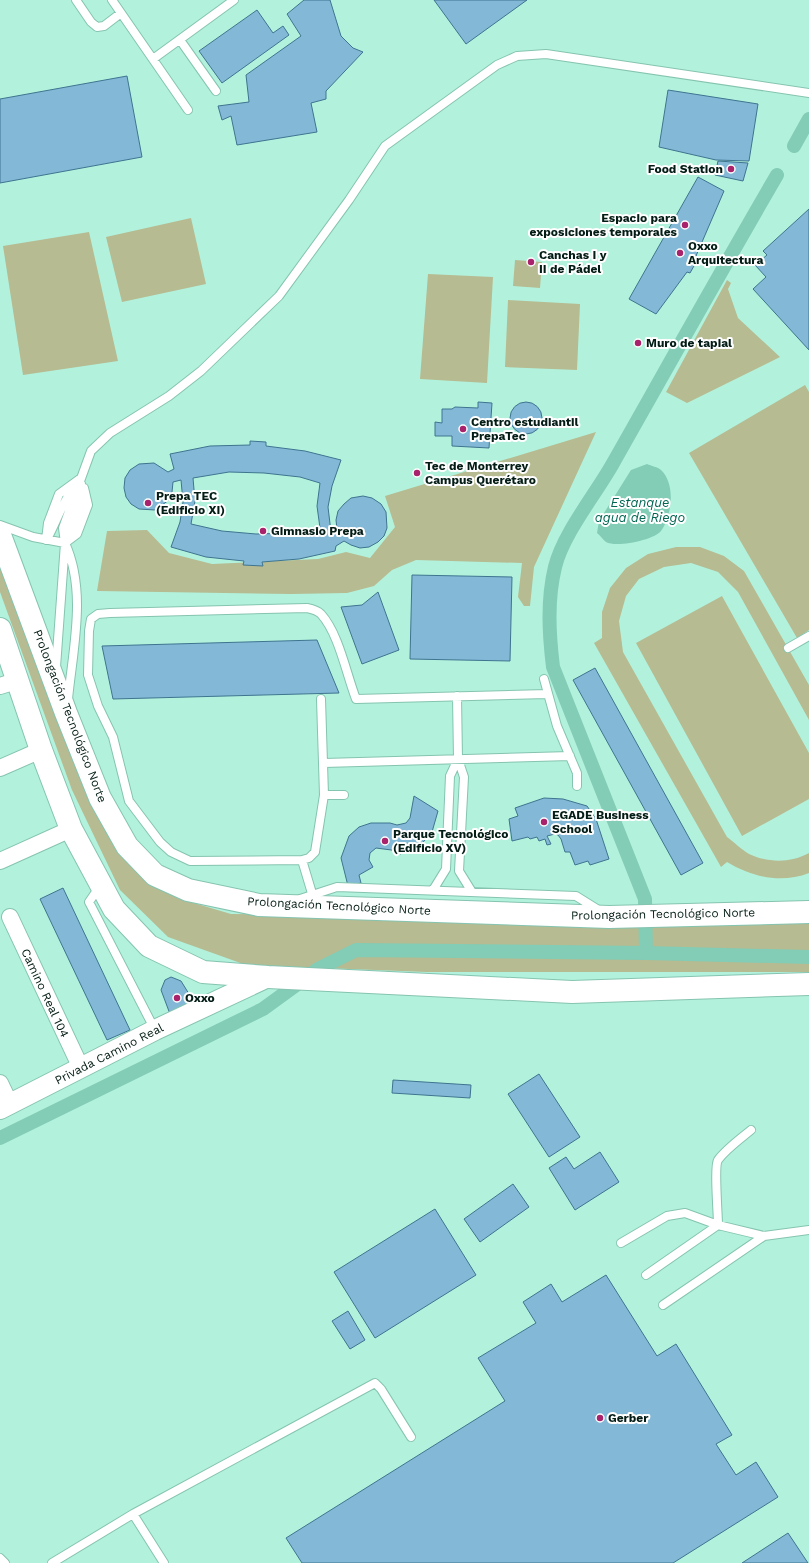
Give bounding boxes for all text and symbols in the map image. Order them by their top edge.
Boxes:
place label: Food Station [648,162,723,176]
marker: Food Station [726,164,736,174]
place label: Espacio para exposiciones temporales [530,211,678,239]
marker: Espacio para exposiciones temporales [680,220,690,230]
place label: Oxxo Arquitectura [688,239,763,267]
place label: Canchas I y II de Pádel [539,248,607,276]
marker: Oxxo Arquitectura [675,248,685,258]
marker: Canchas I y II de Pádel [526,257,536,267]
place label: Muro de tapial [646,336,732,350]
marker: Muro de tapial [633,338,643,348]
place label: Centro estudiantil PrepaTec [471,415,579,443]
marker: Centro estudiantil PrepaTec [458,424,468,434]
place label: Tec de Monterrey Campus Querétaro [425,459,536,487]
marker: Tec de Monterrey Campus Querétaro [412,468,422,478]
place label: Prepa TEC (Edificio XI) [156,489,225,517]
water label: Estanque agua de Riego [595,495,685,525]
marker: Prepa TEC (Edificio XI) [143,498,153,508]
place label: Gimnasio Prepa [271,524,364,538]
marker: Gimnasio Prepa [258,526,268,536]
street label: Prolongación Tecnológico Norte [30,628,110,804]
place label: EGADE Business School [552,808,649,836]
marker: EGADE Business School [539,817,549,827]
place label: Parque Tecnológico (Edificio XV) [393,827,509,855]
marker: Parque Tecnológico (Edificio XV) [380,836,390,846]
street label: Prolongación Tecnológico Norte [247,894,431,918]
street label: Prolongación Tecnológico Norte [571,905,755,923]
street label: Camino Real 104 [18,946,72,1040]
place label: Oxxo [185,991,215,1005]
marker: Oxxo [172,993,182,1003]
street label: Privada Camino Real [52,1020,166,1087]
place label: Gerber [608,1411,649,1425]
marker: Gerber [595,1413,605,1423]

